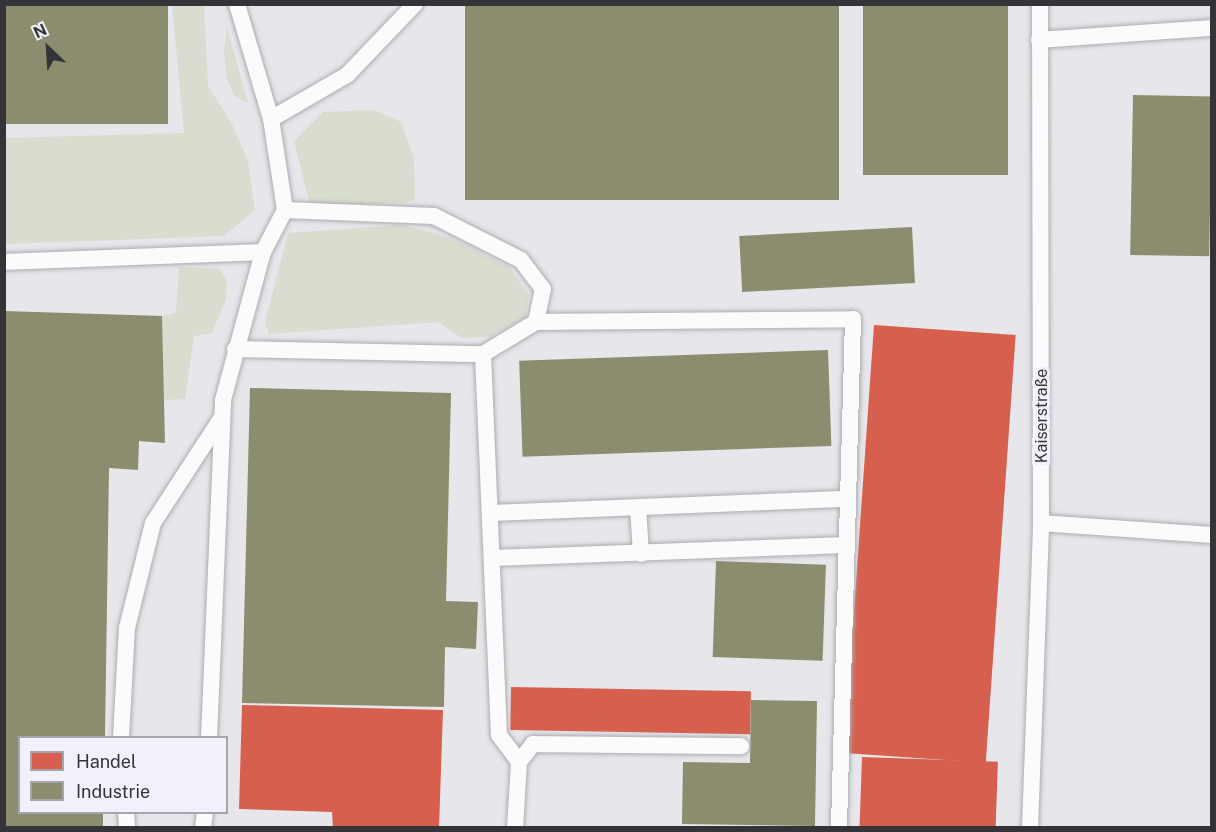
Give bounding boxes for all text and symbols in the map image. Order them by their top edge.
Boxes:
north arrow [18,18,78,78]
text: N [30,20,50,42]
street label: Kaiserstraße [1032,369,1052,463]
legend [18,736,228,814]
text: Handel [76,751,136,772]
text: Industrie [76,781,150,802]

